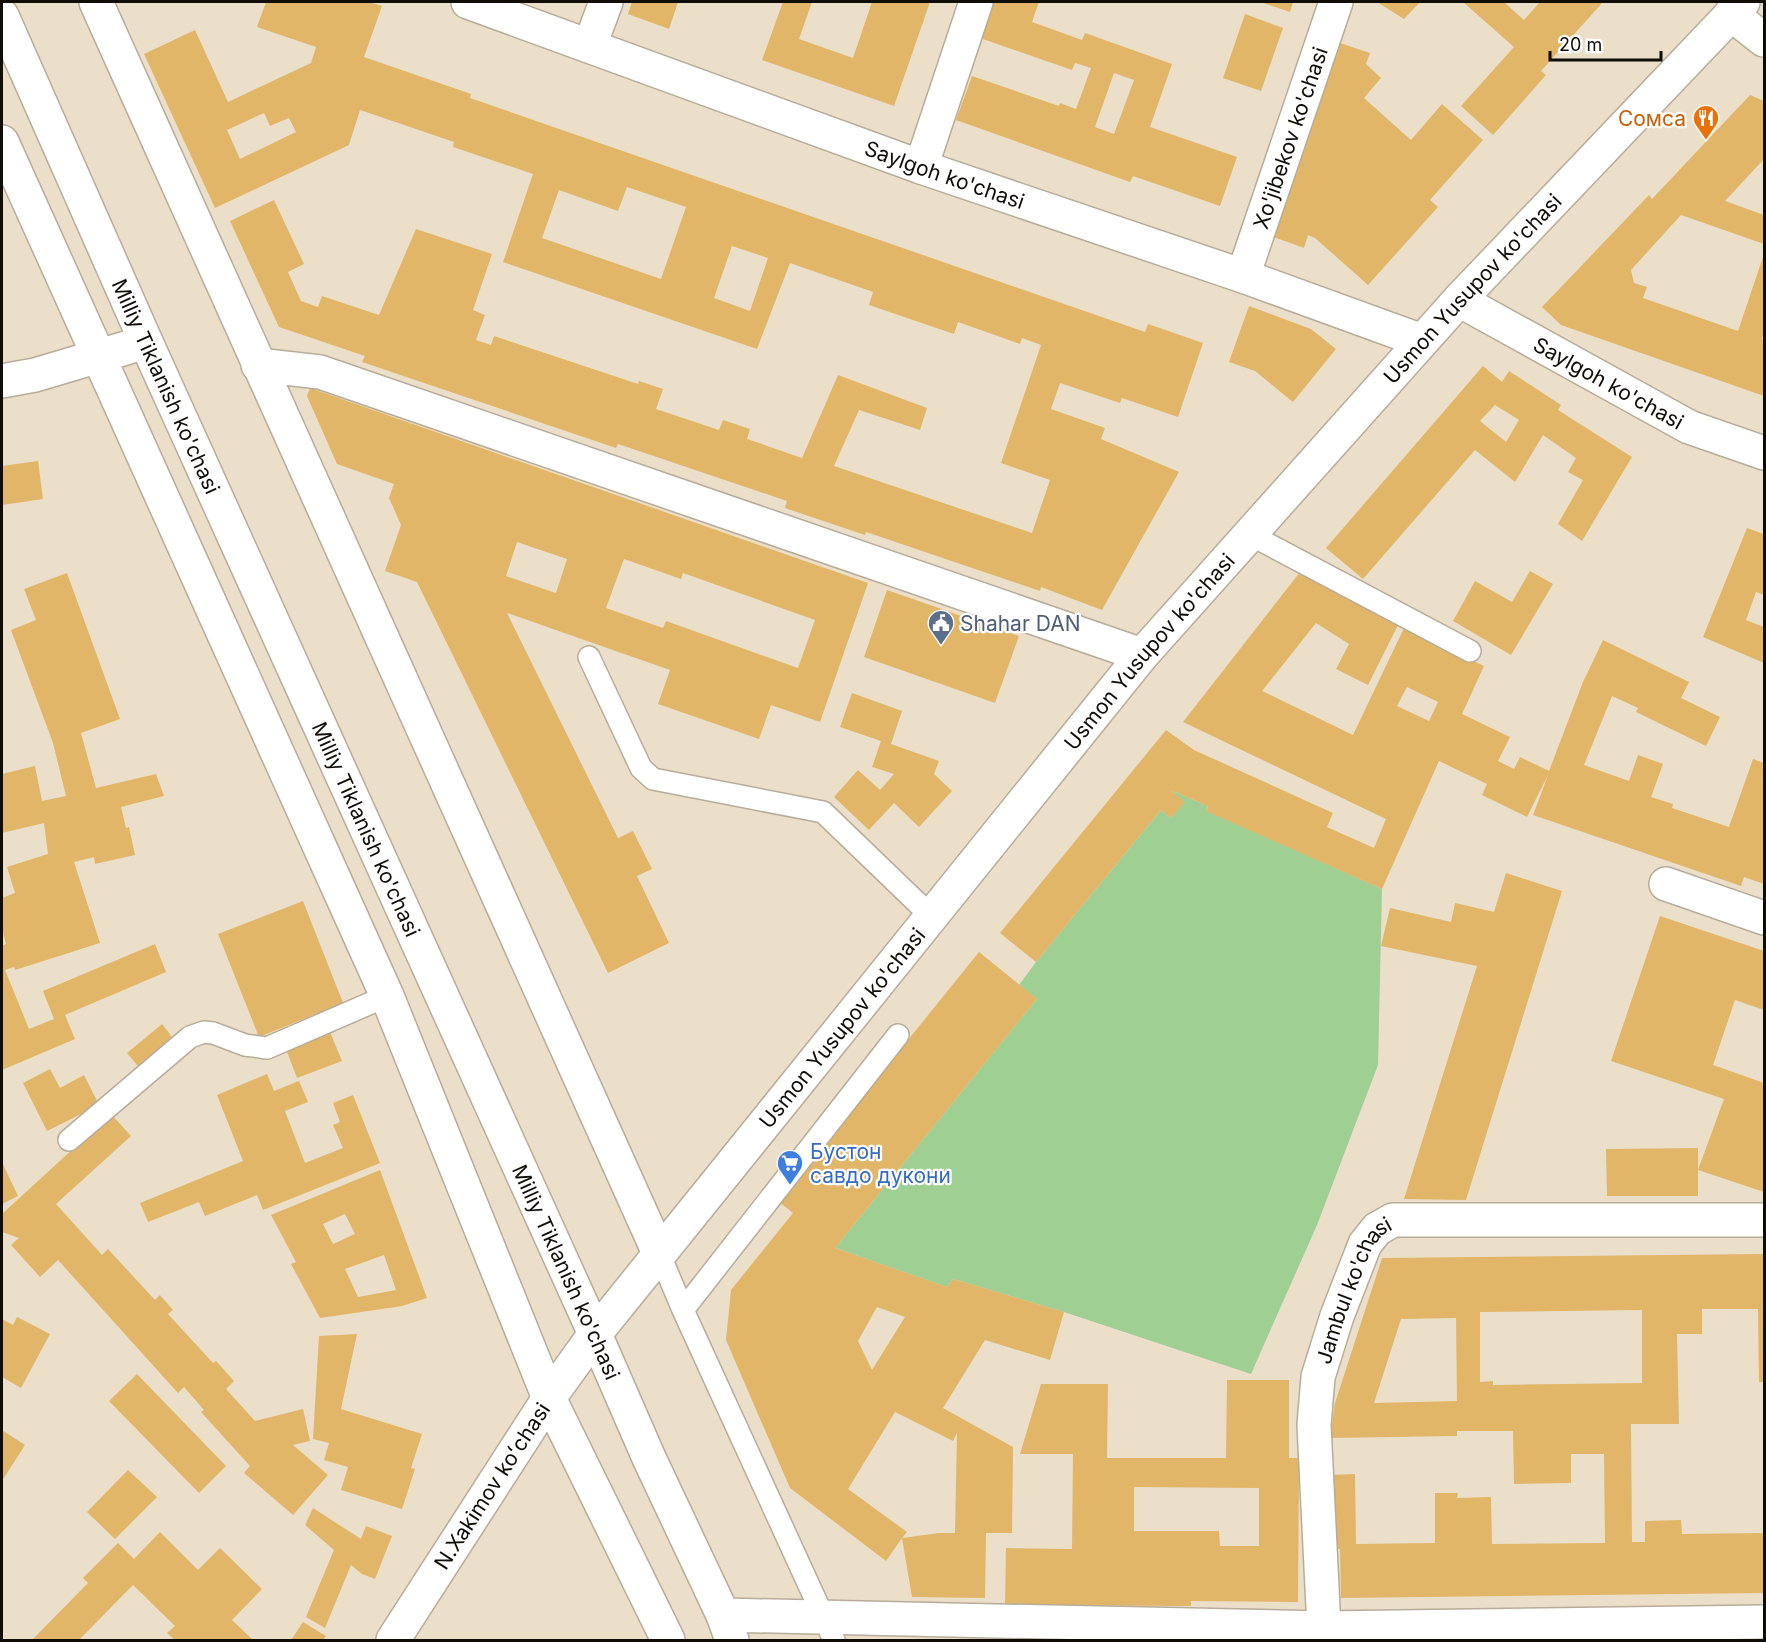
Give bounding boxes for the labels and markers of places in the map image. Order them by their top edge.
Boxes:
restaurant icon: Сомса [1691,103,1721,141]
place label: Сомса [1618,106,1686,131]
public building icon: Shahar DAN [926,608,956,646]
place label: Shahar DAN [960,611,1080,636]
place label: Бустон савдо дукони [810,1139,951,1188]
supermarket icon: Бустон савдо дукони [775,1148,805,1186]

